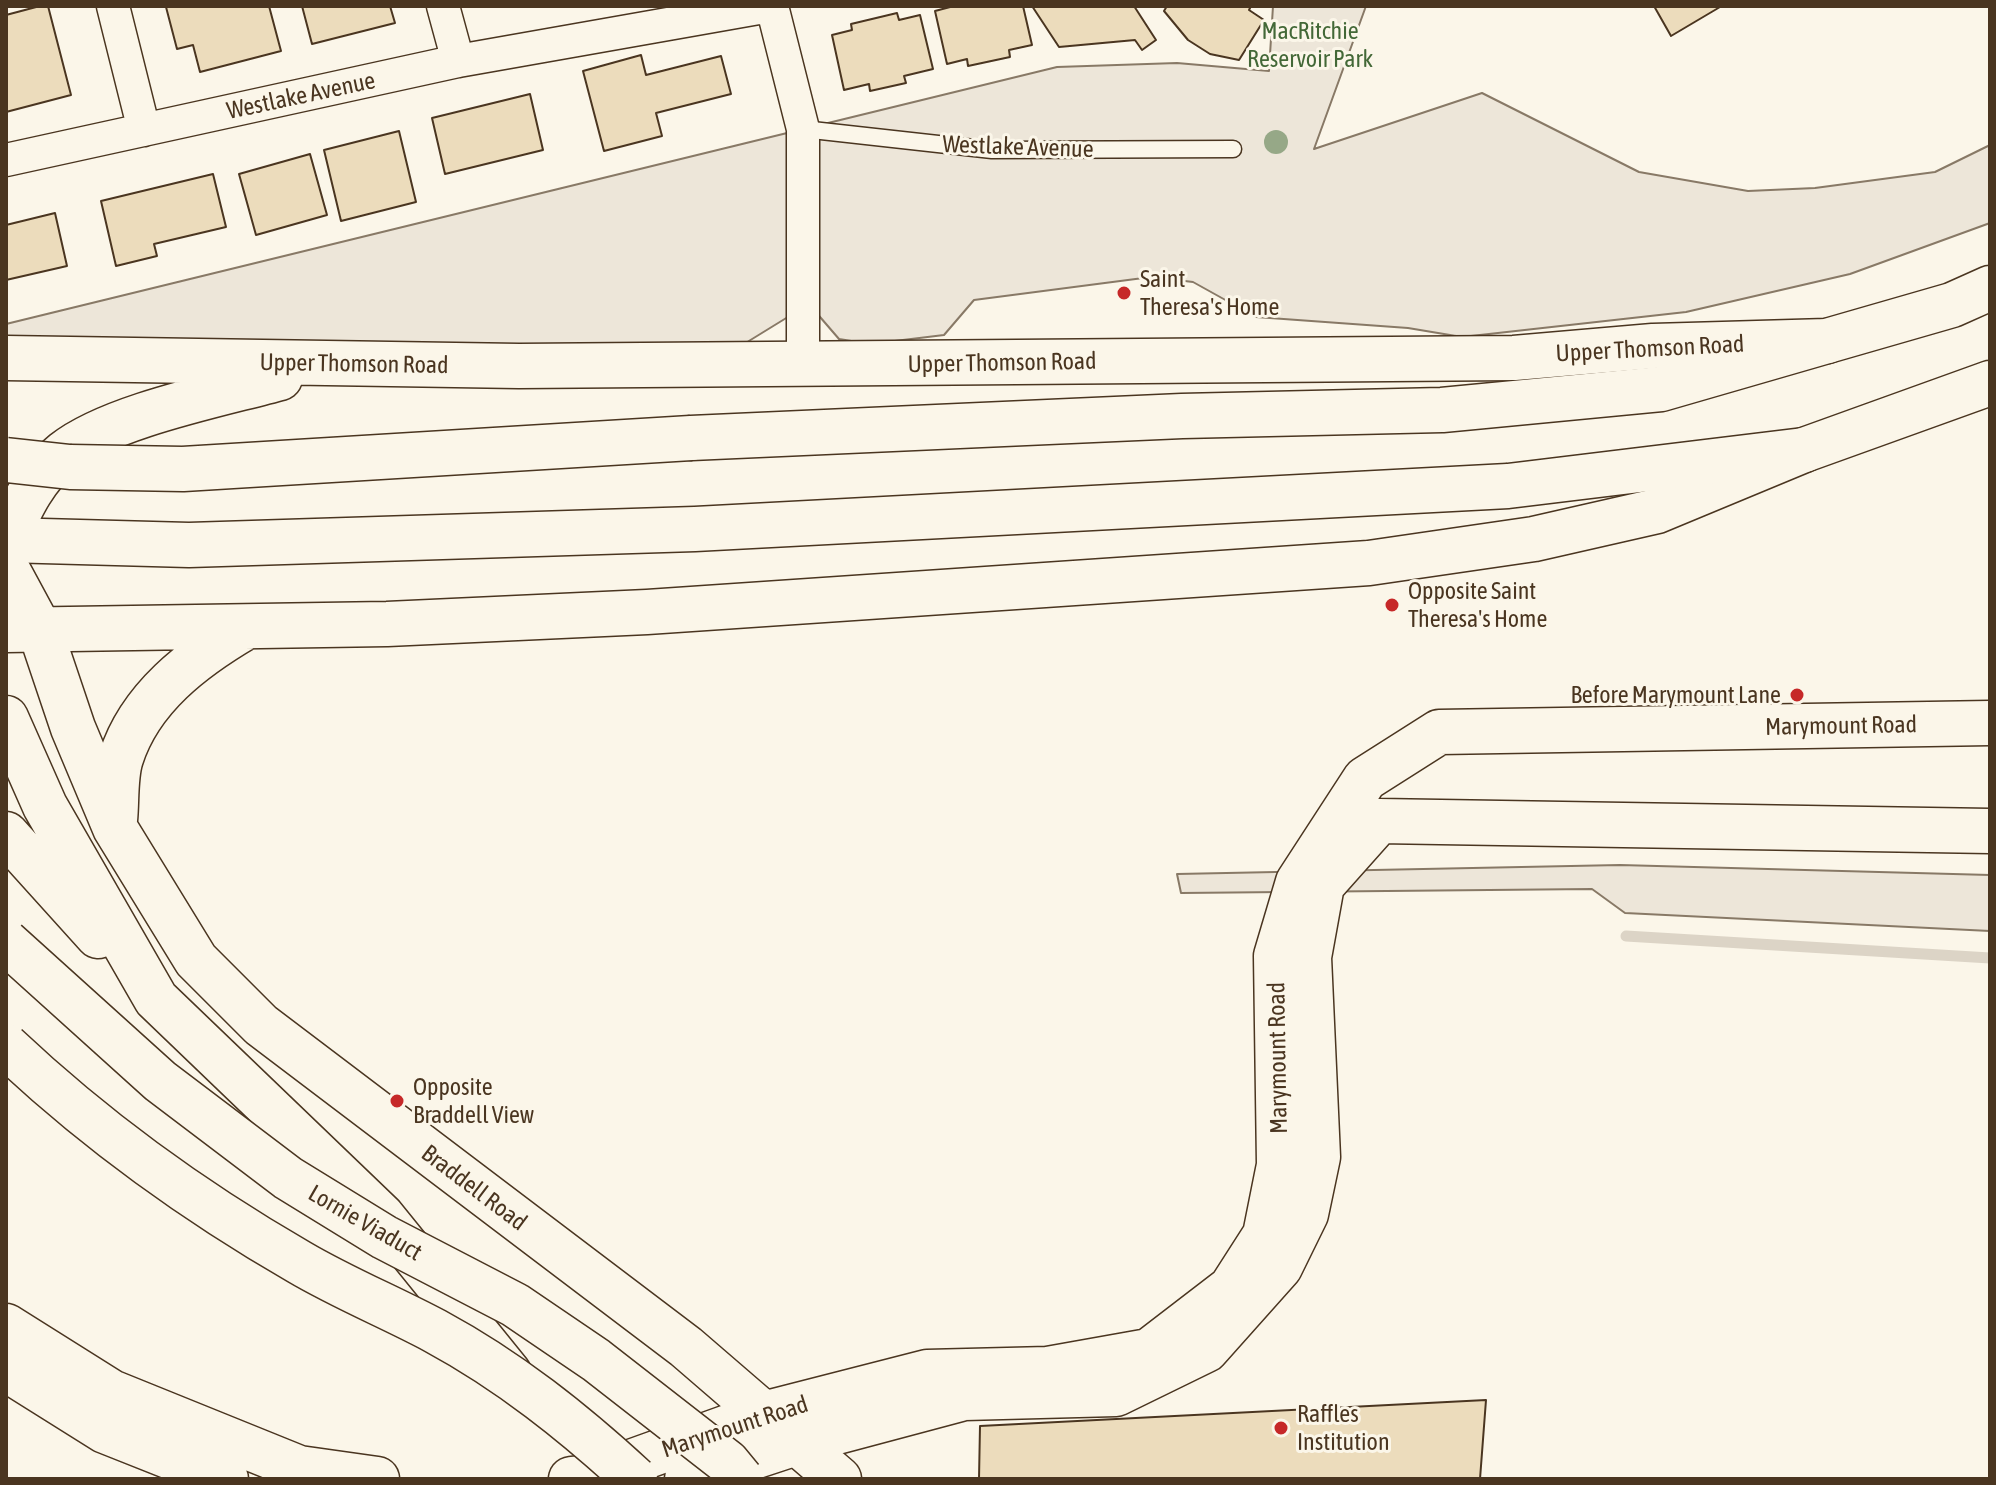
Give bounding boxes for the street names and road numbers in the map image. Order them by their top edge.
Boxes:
street label: Westlake Avenue [224,66,378,126]
street label: Westlake Avenue [942,130,1094,164]
street label: Upper Thomson Road [1555,330,1745,368]
street label: Upper Thomson Road [907,347,1097,379]
street label: Upper Thomson Road [259,348,449,380]
street label: Marymount Road [1765,710,1917,742]
street label: Marymount Road [1262,982,1294,1134]
street label: Braddell Road [416,1139,532,1237]
street label: Lornie Viaduct [303,1179,427,1267]
street label: Marymount Road [658,1390,812,1464]

